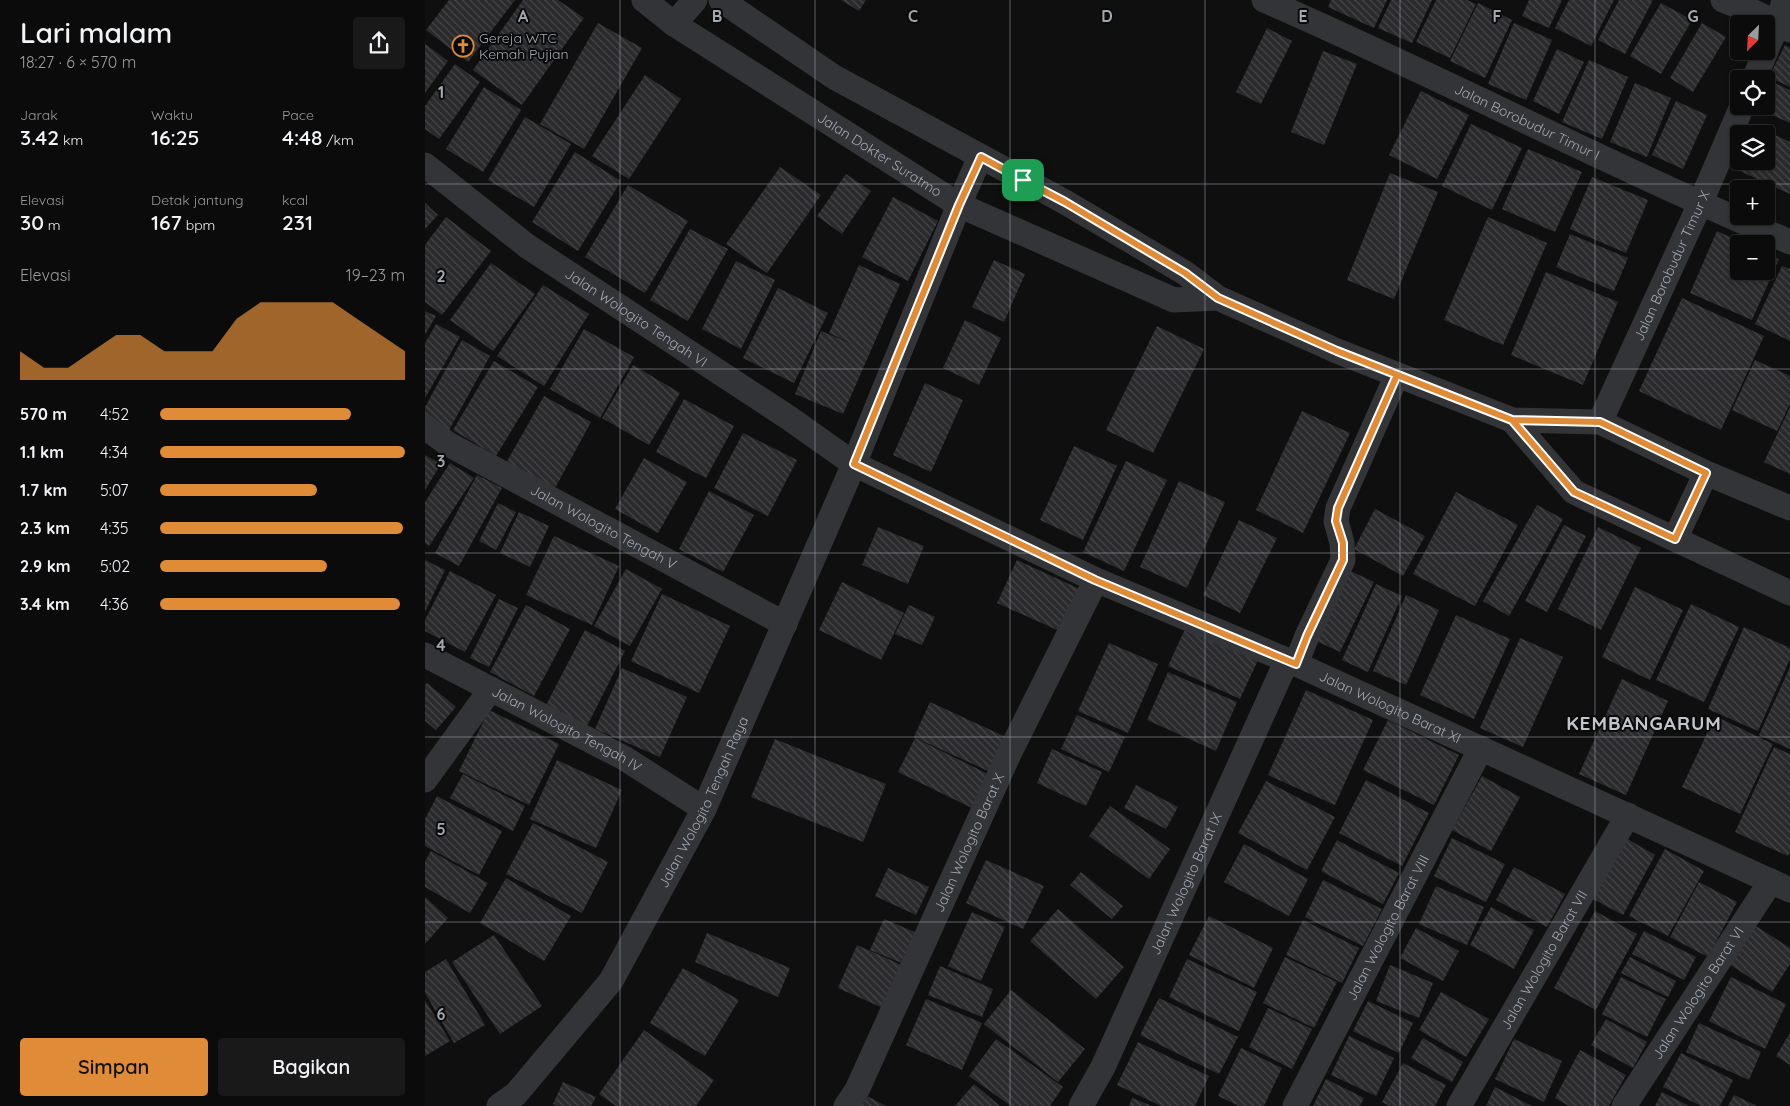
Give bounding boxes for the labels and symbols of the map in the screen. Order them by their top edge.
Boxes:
text: A [518,6,529,26]
text: B [712,6,722,26]
text: C [908,6,918,26]
text: D [1101,6,1113,26]
text: E [1298,6,1308,26]
text: F [1493,6,1502,26]
text: G [1687,6,1699,26]
north arrow [1730,15,1775,60]
place label: Gereja WTC Kemah Pujian [479,29,569,63]
church icon: Gereja WTC Kemah Pujian [451,34,475,58]
street label: Jalan Borobudur Timur I [1452,80,1603,164]
text: 1 [438,82,444,102]
street label: Jalan Dokter Suratmo [814,108,945,201]
pin [1002,159,1044,201]
street label: Jalan Borobudur Timur X [1629,187,1714,344]
street label: Jalan Wologito Tengah VI [562,264,711,371]
text: 2 [436,266,446,286]
text: 3 [437,451,445,471]
street label: Jalan Wologito Tengah V [527,481,680,574]
text: 4 [436,635,446,655]
street label: Jalan Wologito Barat XI [1316,667,1464,747]
street label: Jalan Wologito Tengah IV [489,682,645,776]
district label: KEMBANGARUM [1566,711,1722,735]
street label: Jalan Wologito Tengah Raya [654,714,752,891]
street label: Jalan Wologito Barat X [930,770,1008,915]
street label: Jalan Wologito Barat IX [1146,809,1226,958]
text: 5 [436,819,446,839]
street label: Jalan Wologito Barat VIII [1342,852,1433,1004]
street label: Jalan Wologito Barat VII [1496,887,1591,1033]
street label: Jalan Wologito Barat VI [1648,923,1748,1063]
text: 6 [437,1004,446,1024]

